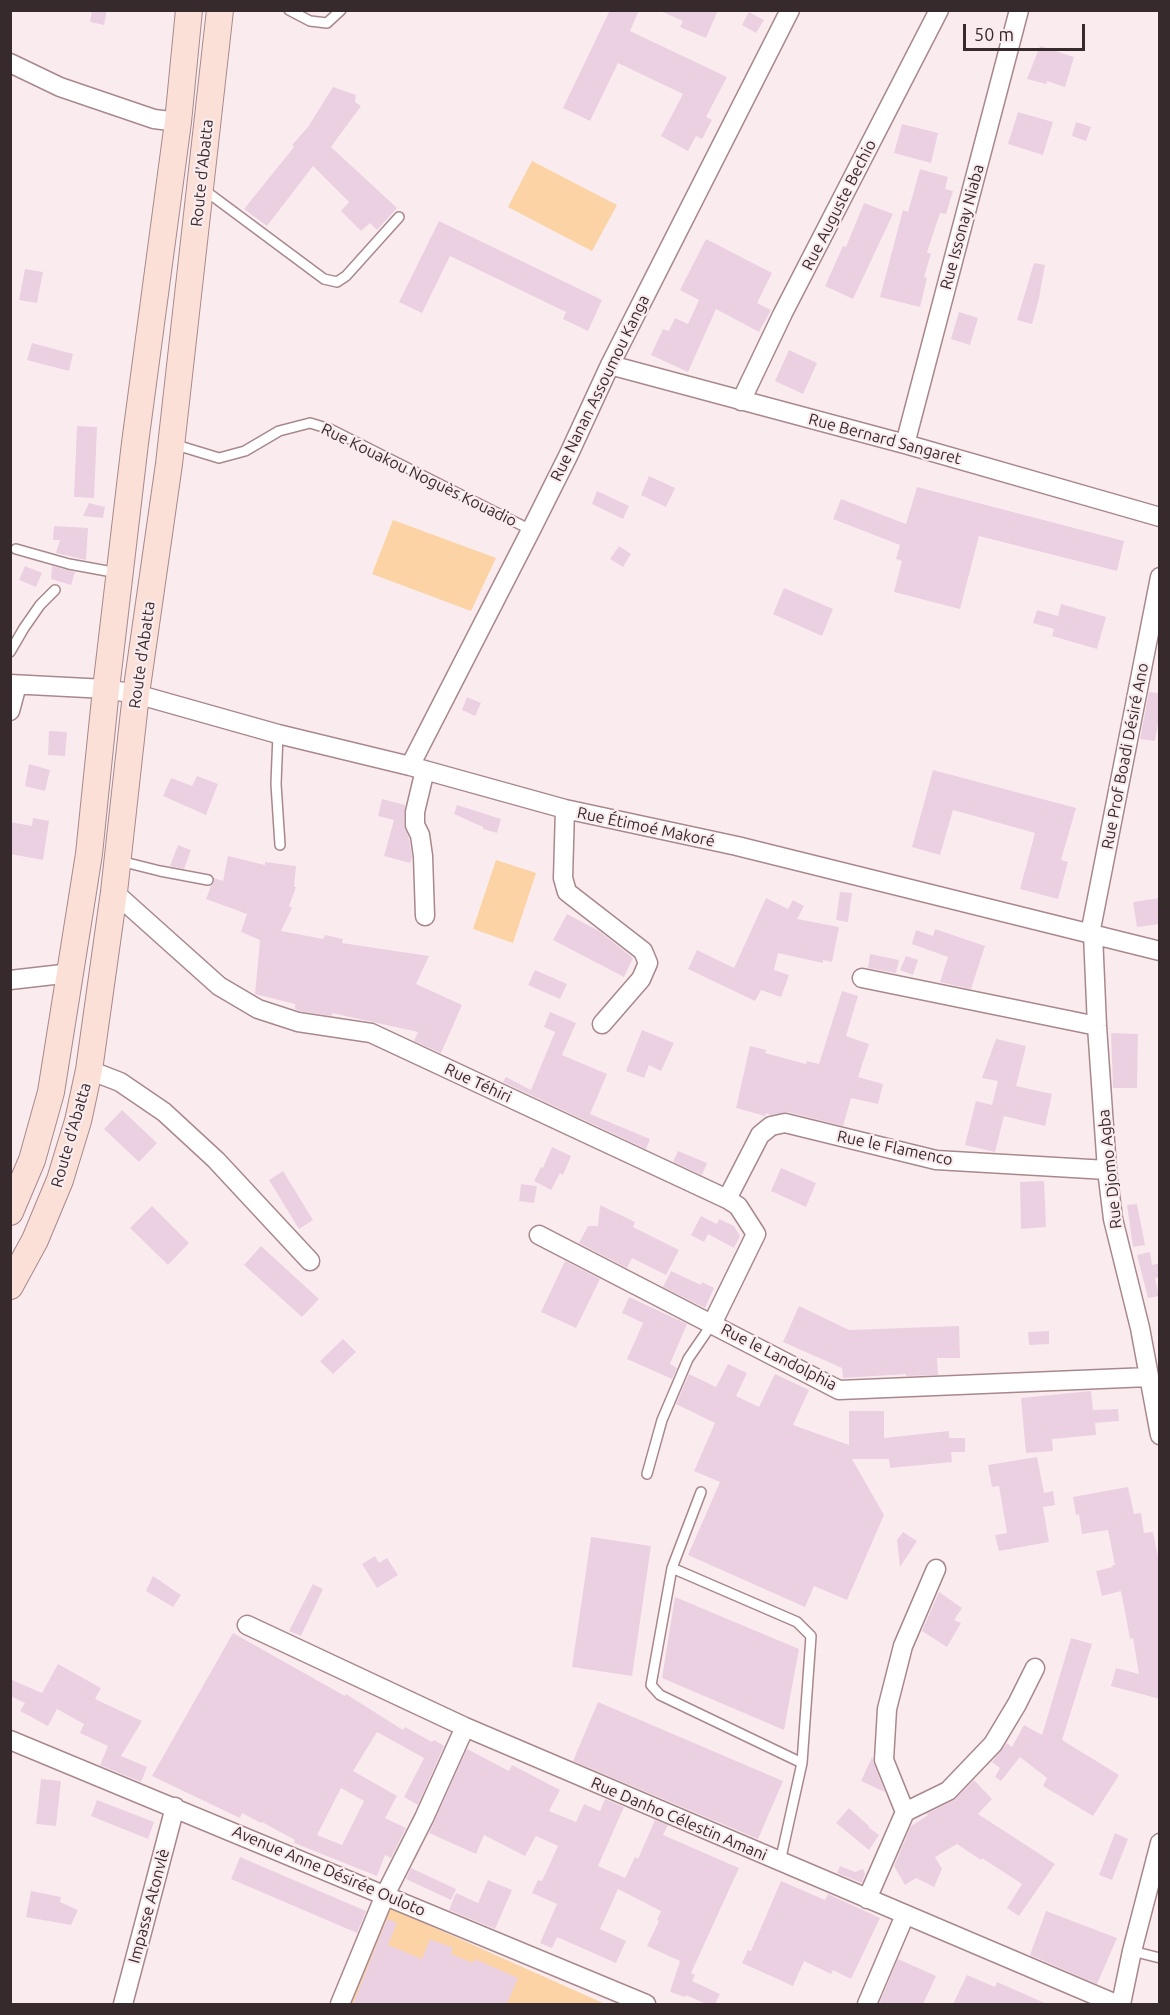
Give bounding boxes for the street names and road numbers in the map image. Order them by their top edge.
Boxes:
street label: Route d'Abatta [187,118,217,228]
street label: Rue Auguste Bechio [798,136,880,274]
street label: Rue Issonay Niaba [936,162,988,292]
street label: Rue Nanan Assoumou Kanga [546,292,654,484]
street label: Rue Bernard Sangaret [806,409,964,469]
street label: Rue Kouakou Noguès Kouadio [318,419,520,531]
street label: Route d'Abatta [125,600,159,710]
street label: Rue Prof Boadi Désiré Ano [1098,661,1152,851]
street label: Rue Étimoé Makoré [575,803,717,851]
street label: Rue Téhiri [442,1059,514,1107]
street label: Route d'Abatta [47,1080,95,1190]
street label: Rue Djomo Agba [1094,1108,1126,1230]
street label: Rue le Flamenco [835,1126,955,1170]
street label: Rue le Landolphia [718,1320,840,1394]
street label: Rue Danho Célestin Amani [588,1773,770,1865]
street label: Avenue Anne Désirée Ouloto [230,1822,428,1920]
street label: Impasse Atonvlè [124,1847,174,1965]

